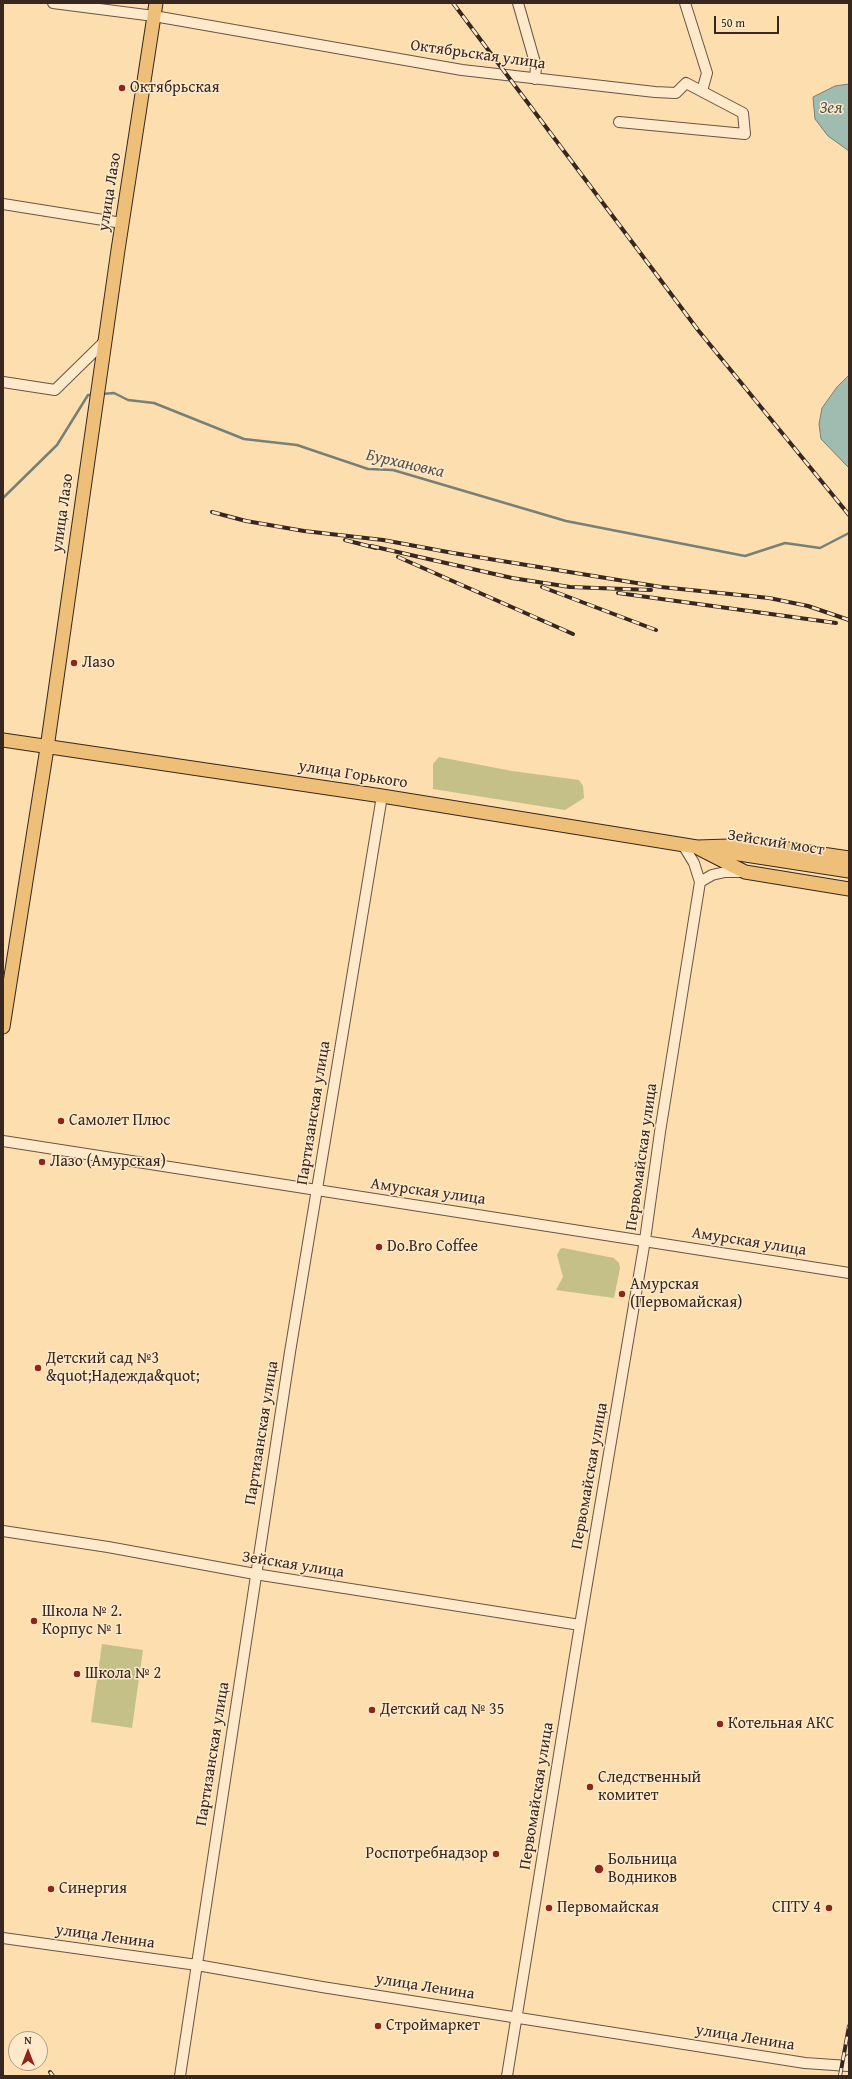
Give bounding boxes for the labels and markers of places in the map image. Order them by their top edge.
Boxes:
place label: Октябрьская [130,78,219,98]
marker: Октябрьская [117,83,127,93]
place label: Лазо [82,653,115,673]
marker: Лазо [69,658,79,668]
place label: Самолет Плюс [69,1111,170,1131]
marker: Самолет Плюс [56,1116,66,1126]
place label: Лазо (Амурская) [50,1152,166,1172]
marker: Лазо (Амурская) [37,1157,47,1167]
place label: Do.Bro Coffee [387,1237,478,1257]
marker: Do.Bro Coffee [374,1242,384,1252]
place label: Амурская (Первомайская) [630,1275,742,1313]
marker: Амурская (Первомайская) [617,1289,627,1299]
place label: Детский сад №3 &quot;Надежда&quot; [46,1349,200,1387]
marker: Детский сад №3 &quot;Надежда&quot; [33,1363,43,1373]
place label: Школа № 2. Корпус № 1 [42,1602,123,1640]
marker: Школа № 2. Корпус № 1 [29,1616,39,1626]
place label: Школа № 2 [85,1664,161,1684]
marker: Школа № 2 [72,1669,82,1679]
place label: Детский сад № 35 [380,1700,504,1720]
marker: Детский сад № 35 [367,1705,377,1715]
place label: Котельная АКС [728,1714,834,1734]
marker: Котельная АКС [715,1719,725,1729]
place label: Следственный комитет [598,1768,701,1806]
marker: Следственный комитет [585,1782,595,1792]
place label: Роспотребнадзор [366,1844,488,1864]
marker: Роспотребнадзор [491,1849,501,1859]
place label: Больница Водников [608,1850,677,1888]
marker: Больница Водников [593,1863,605,1875]
place label: Синергия [59,1879,127,1899]
marker: Синергия [46,1884,56,1894]
place label: Первомайская [557,1898,659,1918]
place label: СПТУ 4 [772,1898,821,1918]
marker: Первомайская [544,1903,554,1913]
marker: СПТУ 4 [824,1903,834,1913]
place label: Строймаркет [386,2016,480,2036]
marker: Строймаркет [373,2021,383,2031]

